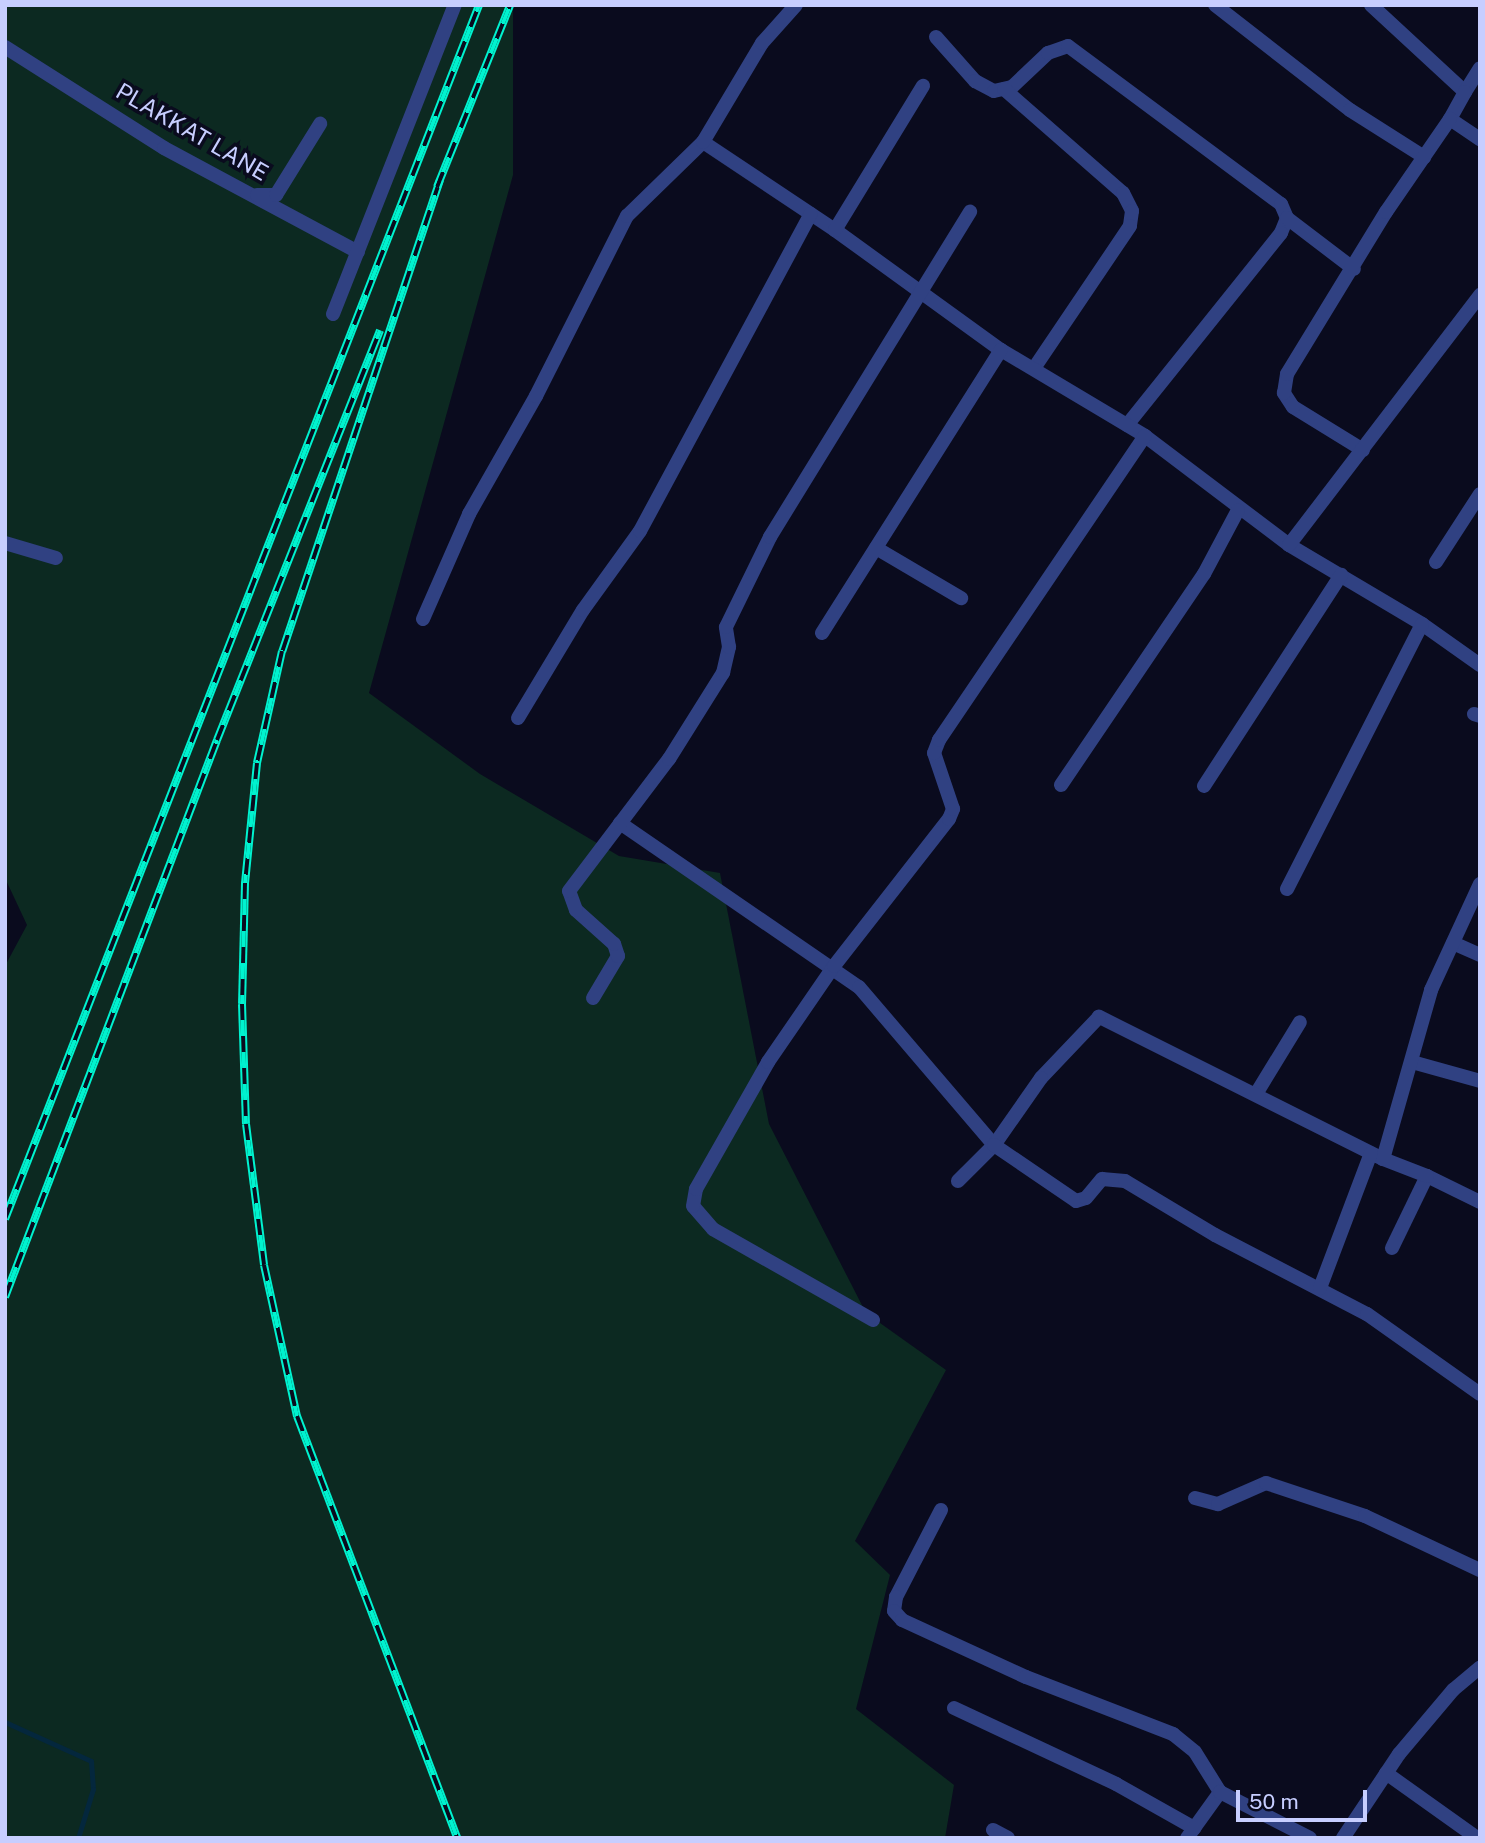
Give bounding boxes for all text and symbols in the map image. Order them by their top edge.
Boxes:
street label: PLAKKAT LANE [111,77,273,187]
scale bar [1240,1776,1371,1820]
text: 50 m [1249,1789,1299,1814]

